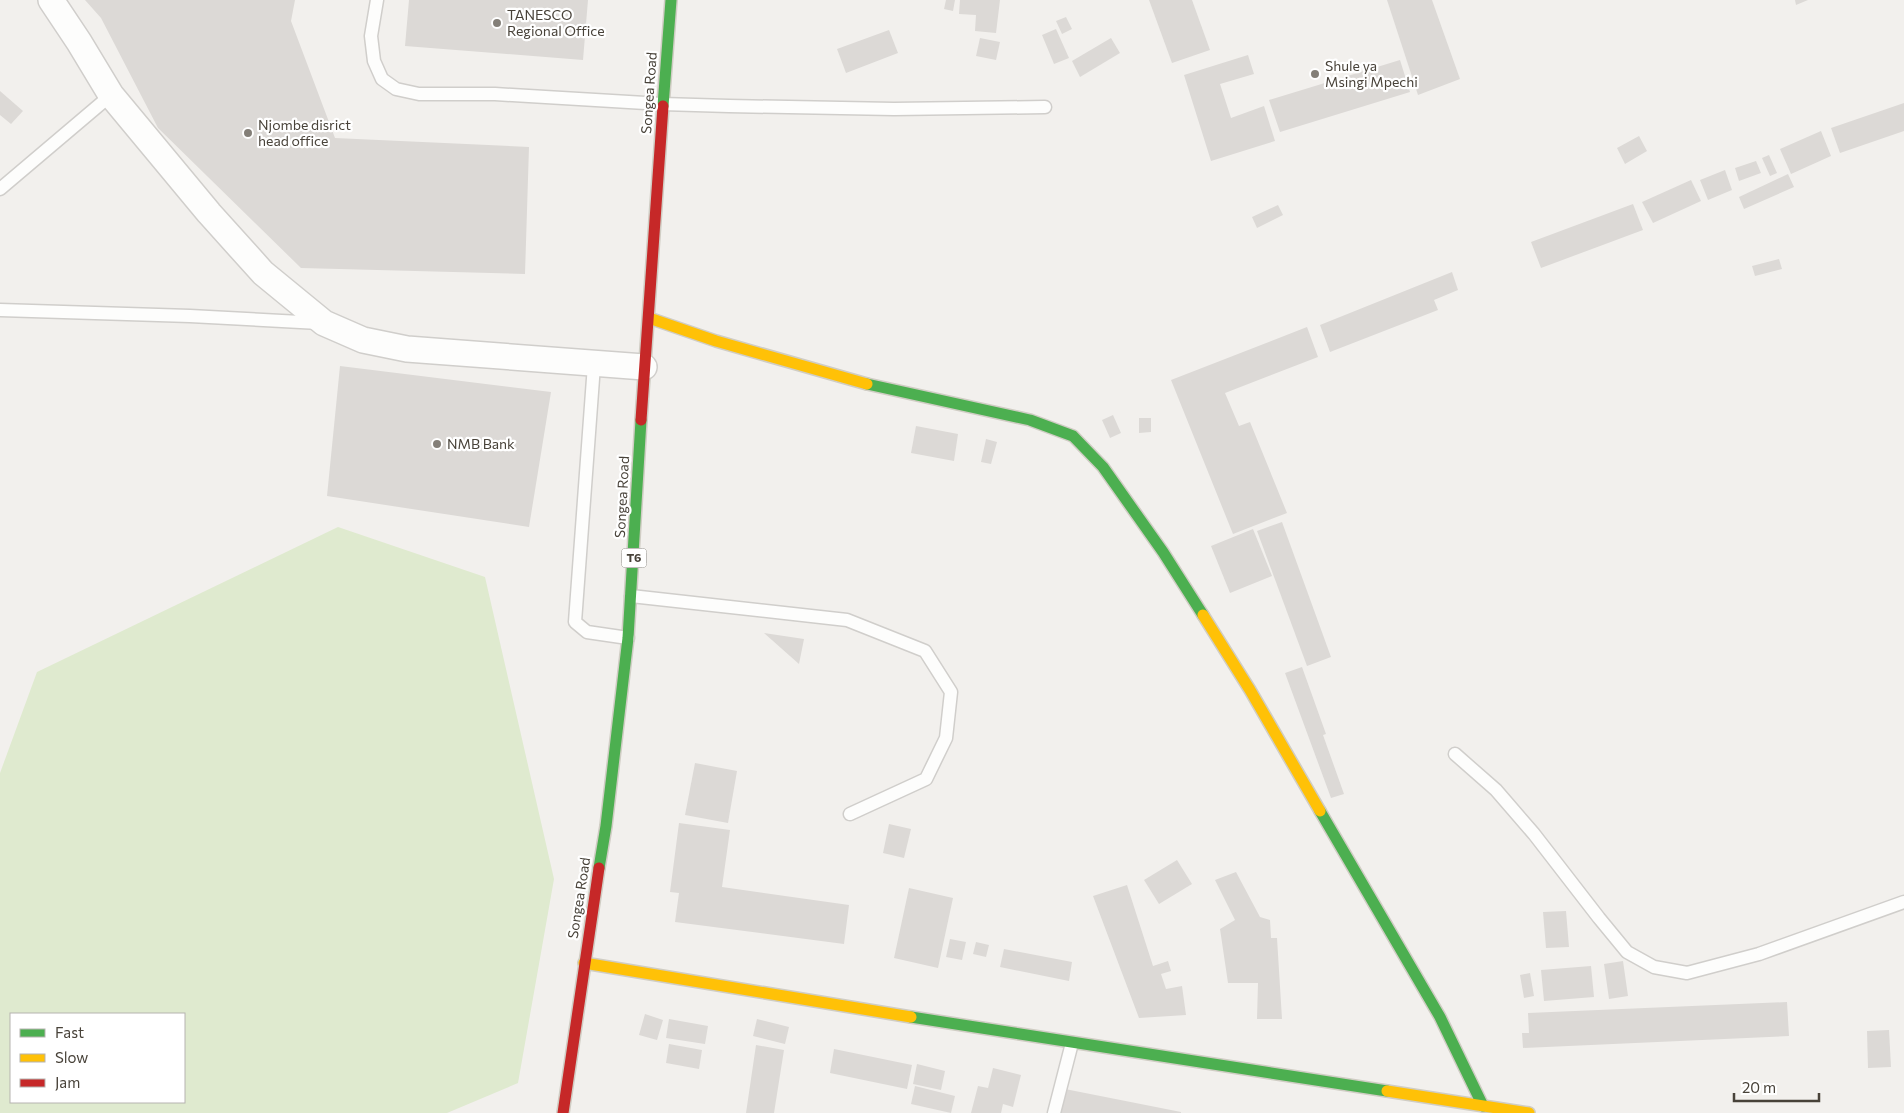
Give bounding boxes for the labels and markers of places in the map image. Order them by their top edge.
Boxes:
place label: TANESCO Regional Office [507,6,605,39]
marker: TANESCO Regional Office [491,17,503,29]
place label: Shule ya Msingi Mpechi [1325,57,1418,90]
marker: Shule ya Msingi Mpechi [1309,68,1321,80]
place label: Njombe disrict head office [258,116,351,149]
marker: Njombe disrict head office [242,127,254,139]
place label: NMB Bank [447,435,515,452]
marker: NMB Bank [431,438,443,450]

